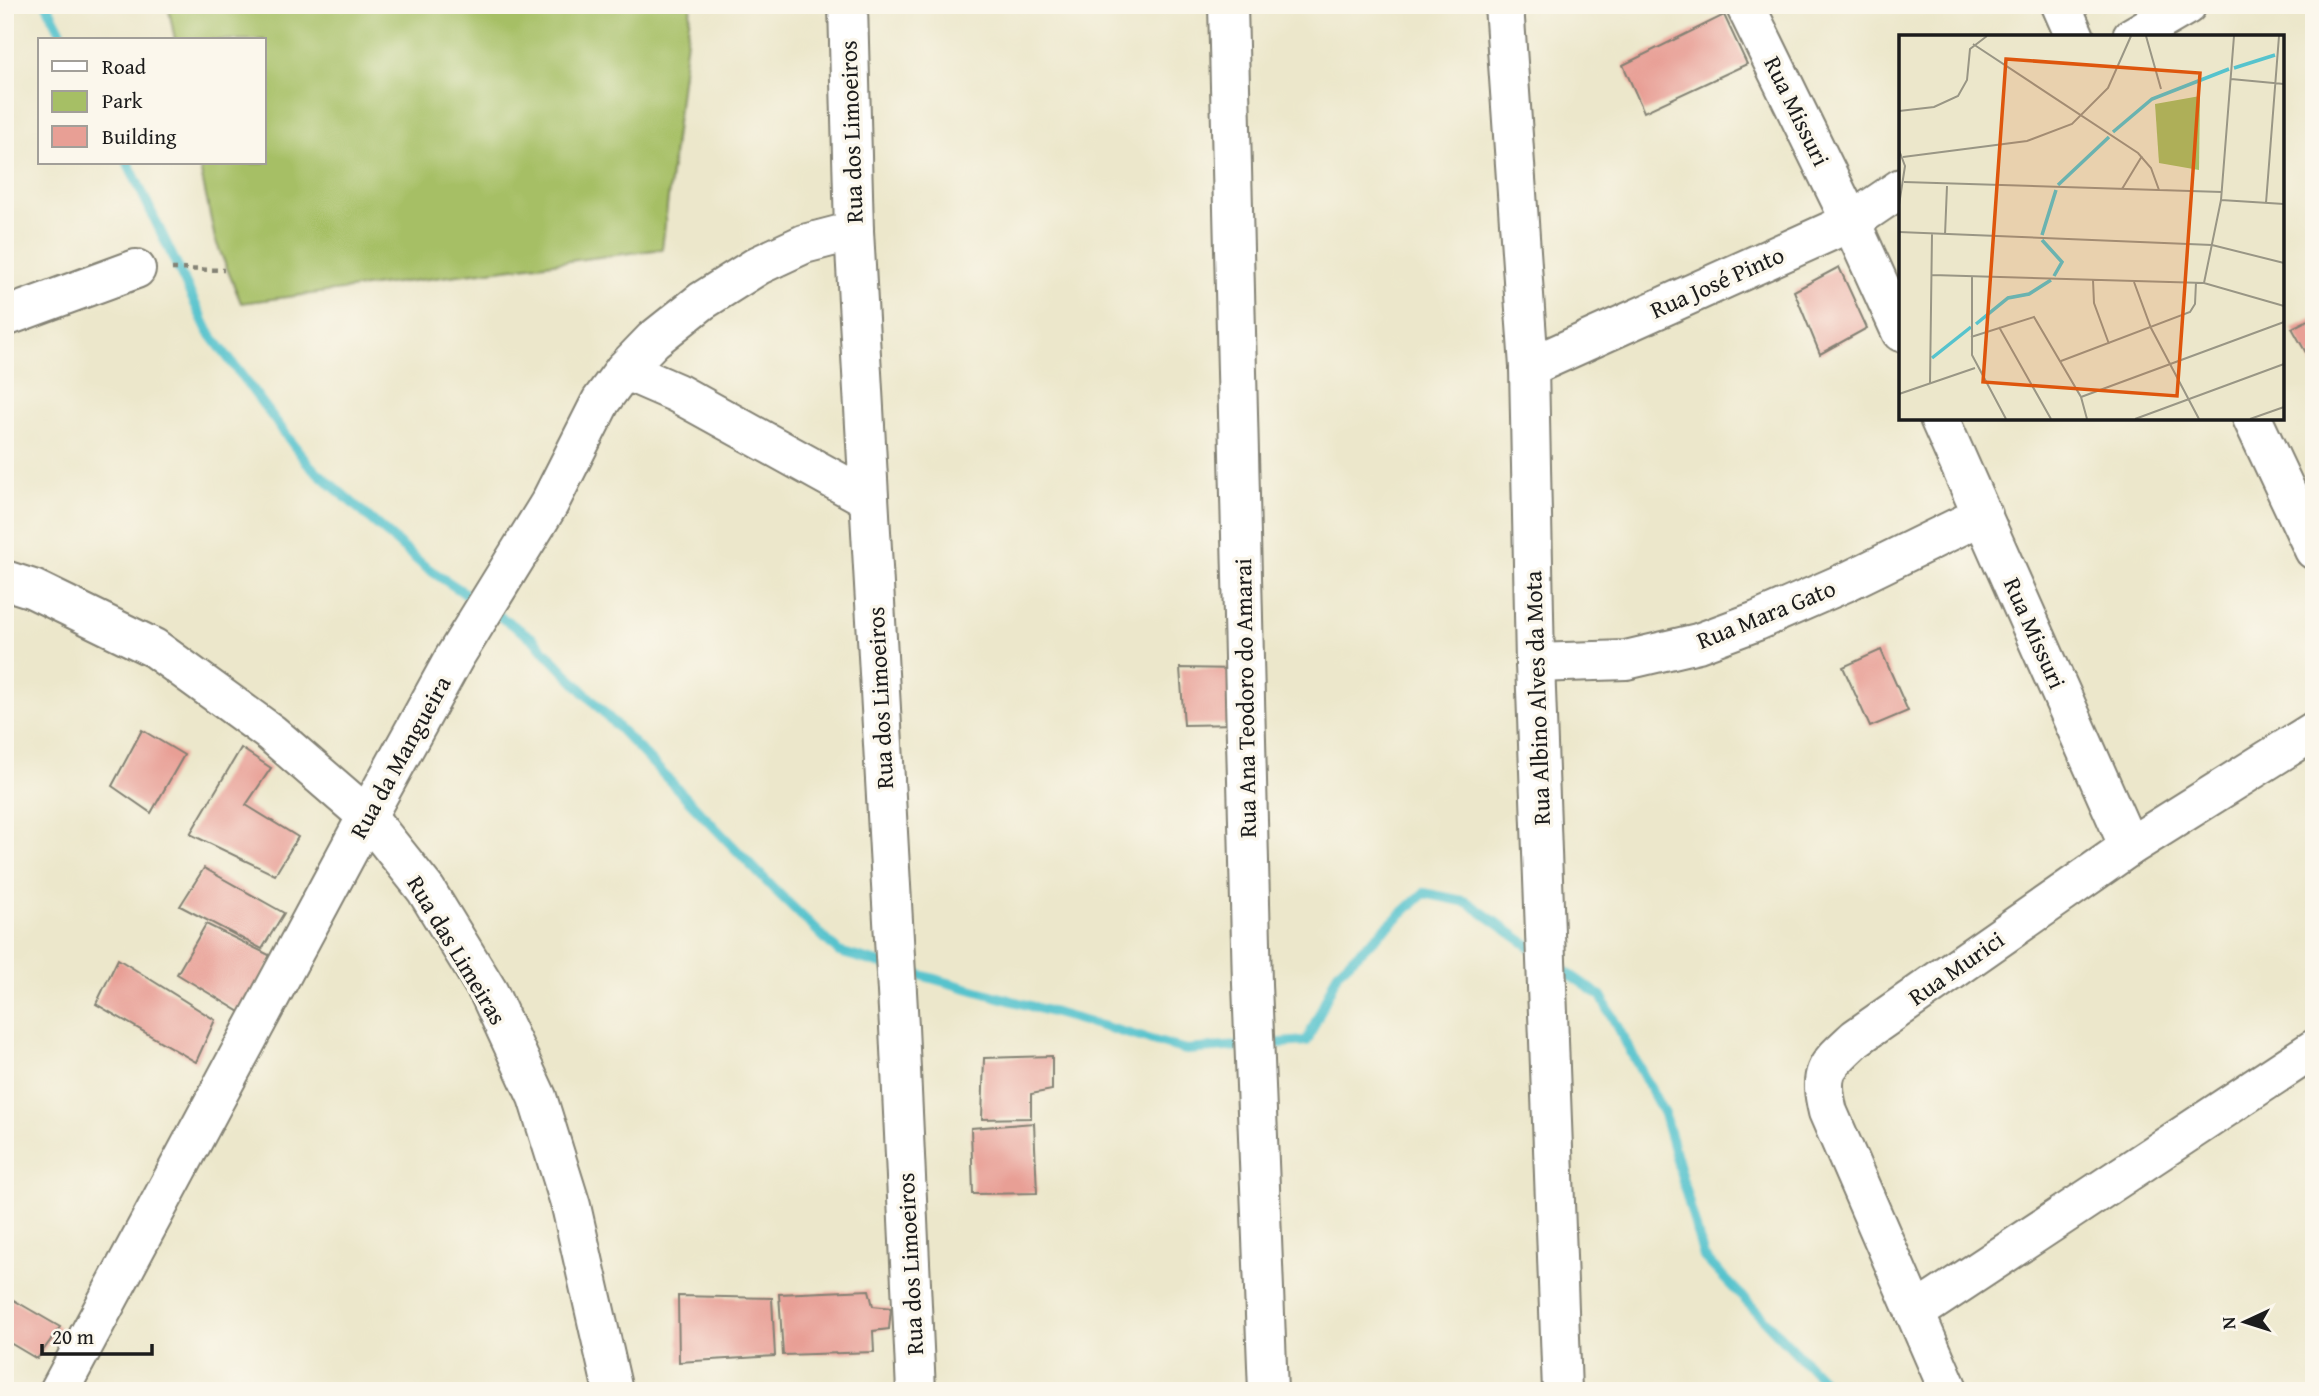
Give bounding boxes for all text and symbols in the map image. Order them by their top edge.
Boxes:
inset map [1899,35,2284,420]
legend [38,38,266,164]
street label: Rua dos Limoeiros [830,40,872,224]
street label: Rua Missuri [1755,50,1839,172]
text: Road [102,51,147,82]
text: Park [102,85,143,116]
text: Building [102,121,177,152]
street label: Rua José Pinto [1644,237,1790,327]
street label: Rua Ana Teodoro do Amarai [1225,558,1265,838]
street label: Rua Albino Alves da Mota [1515,569,1559,826]
street label: Rua Mara Gato [1691,570,1841,658]
street label: Rua Missuri [1995,572,2075,694]
street label: Rua dos Limoeiros [858,606,902,790]
street label: Rua da Mangueira [341,669,460,845]
street label: Rua das Limeiras [398,869,516,1031]
street label: Rua Murici [1901,922,2011,1014]
street label: Rua dos Limoeiros [888,1172,932,1356]
north arrow [2210,1288,2280,1358]
scale bar [42,1312,152,1356]
text: N [2214,1316,2242,1330]
text: 20 m [52,1321,94,1352]

